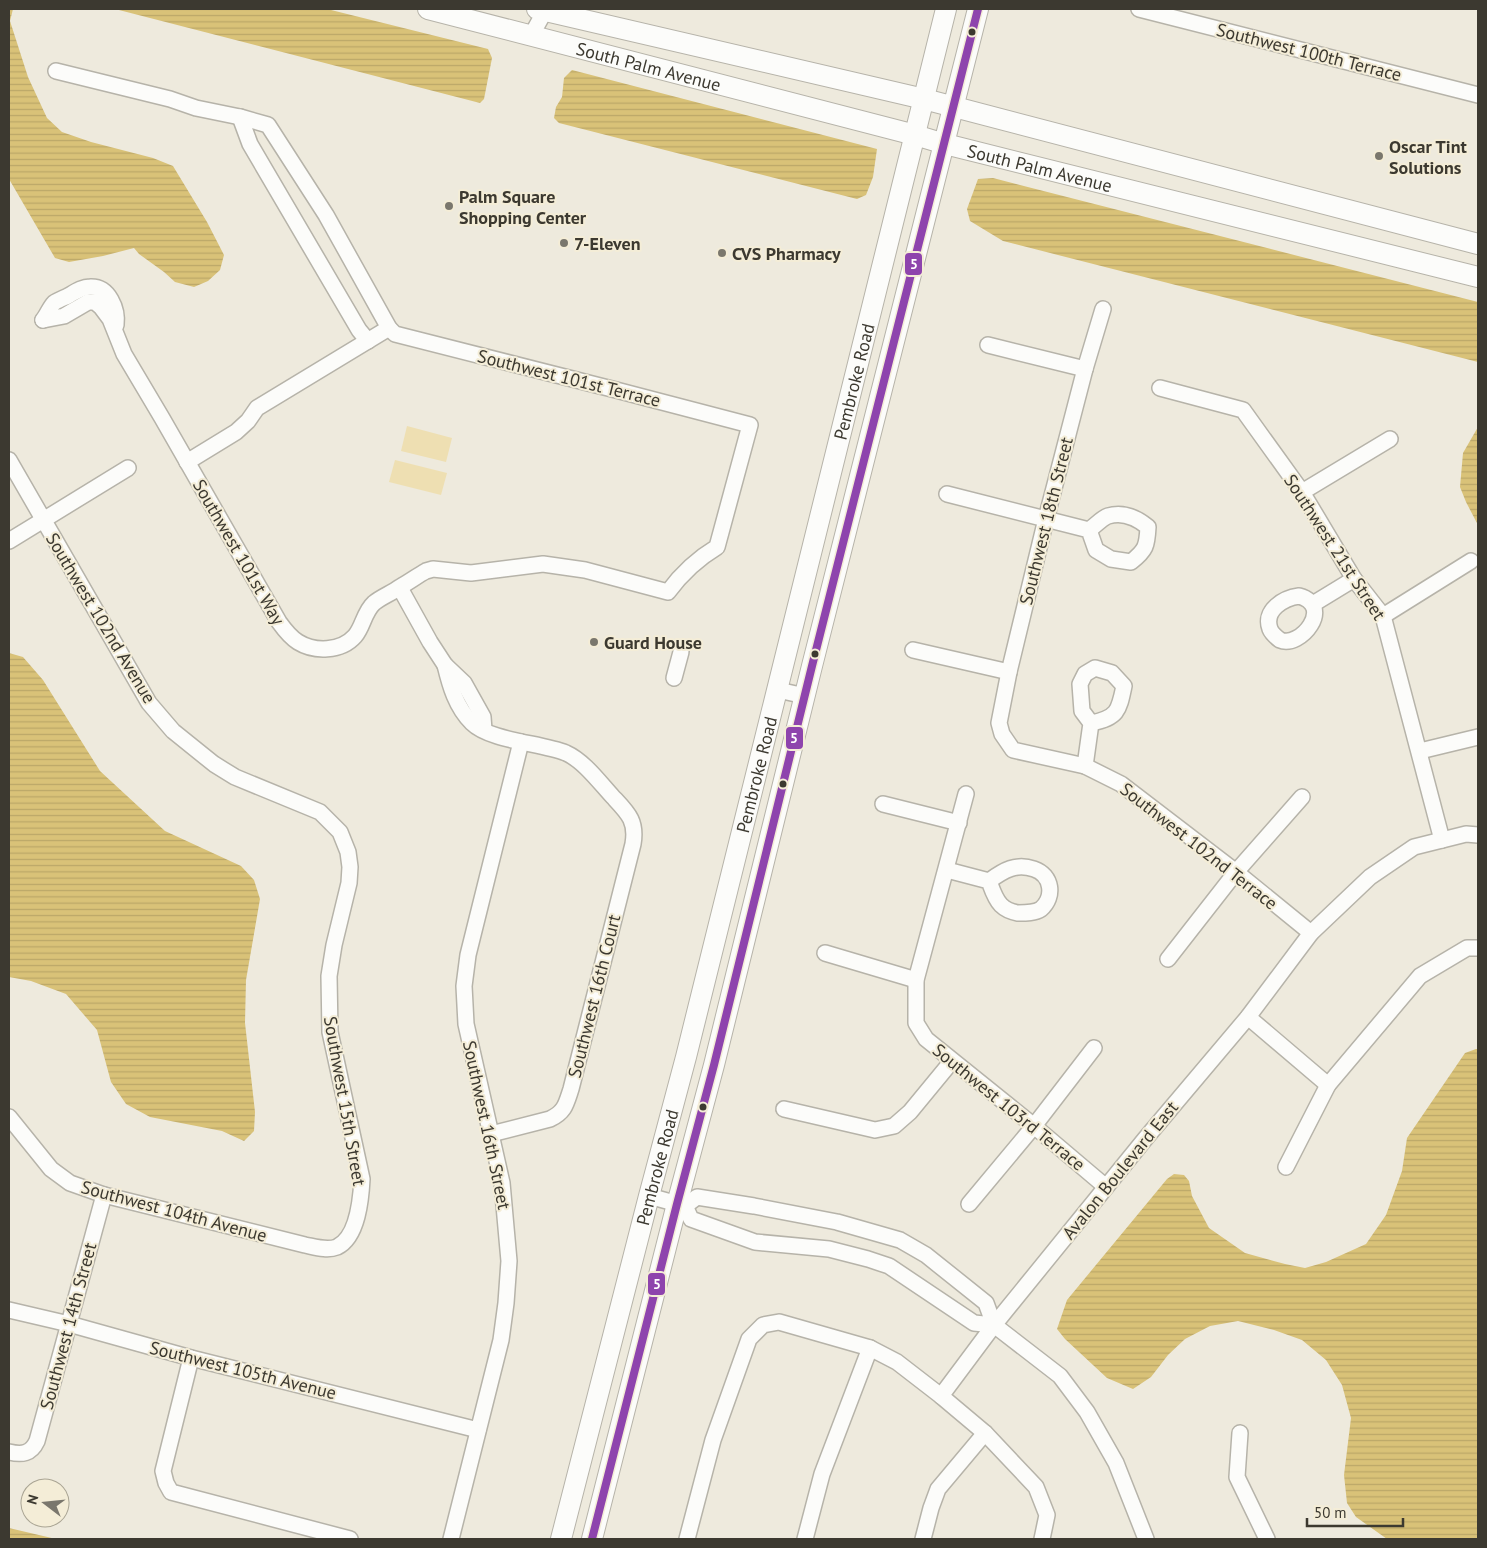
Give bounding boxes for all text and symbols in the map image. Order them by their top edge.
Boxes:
street label: Southwest 100th Terrace [1214,18,1404,86]
unlabelled marker [967,27,977,37]
street label: South Palm Avenue [574,36,723,96]
place label: Oscar Tint Solutions [1389,135,1467,179]
street label: South Palm Avenue [965,139,1115,197]
marker: Oscar Tint Solutions [1373,150,1385,162]
place label: Palm Square Shopping Center [459,185,587,229]
marker: Palm Square Shopping Center [443,200,455,212]
place label: 7-Eleven [574,232,641,255]
marker: 7-Eleven [558,237,570,249]
place label: CVS Pharmacy [732,242,841,265]
marker: CVS Pharmacy [716,247,728,259]
line badge: 5 [904,252,923,276]
text: 5 [910,255,918,273]
street label: Pembroke Road [828,321,879,442]
street label: Southwest 101st Terrace [475,344,663,412]
street label: Southwest 18th Street [1014,435,1078,607]
street label: Southwest 21st Street [1279,470,1391,624]
street label: Southwest 101st Way [188,475,290,630]
street label: Southwest 102nd Avenue [41,529,161,707]
place label: Guard House [604,631,702,654]
marker: Guard House [588,636,600,648]
unlabelled marker [810,649,820,659]
street label: Pembroke Road [731,714,782,835]
line badge: 5 [785,726,804,750]
text: 5 [790,729,798,747]
street label: Southwest 102nd Terrace [1116,777,1282,915]
unlabelled marker [778,779,788,789]
street label: Southwest 16th Court [563,912,625,1080]
street label: Southwest 15th Street [319,1014,371,1188]
street label: Southwest 103rd Terrace [928,1038,1090,1176]
street label: Southwest 16th Street [458,1039,516,1211]
street label: Avalon Boulevard East [1057,1096,1183,1244]
unlabelled marker [698,1102,708,1112]
street label: Pembroke Road [630,1107,683,1228]
street label: Southwest 104th Avenue [79,1175,269,1247]
street label: Southwest 14th Street [35,1240,101,1412]
line badge: 5 [647,1272,666,1296]
text: 5 [653,1275,661,1293]
street label: Southwest 105th Avenue [147,1336,339,1404]
north arrow [20,1478,70,1528]
text: N [23,1493,42,1506]
scale bar [1307,1496,1403,1528]
text: 50 m [1314,1503,1347,1522]

